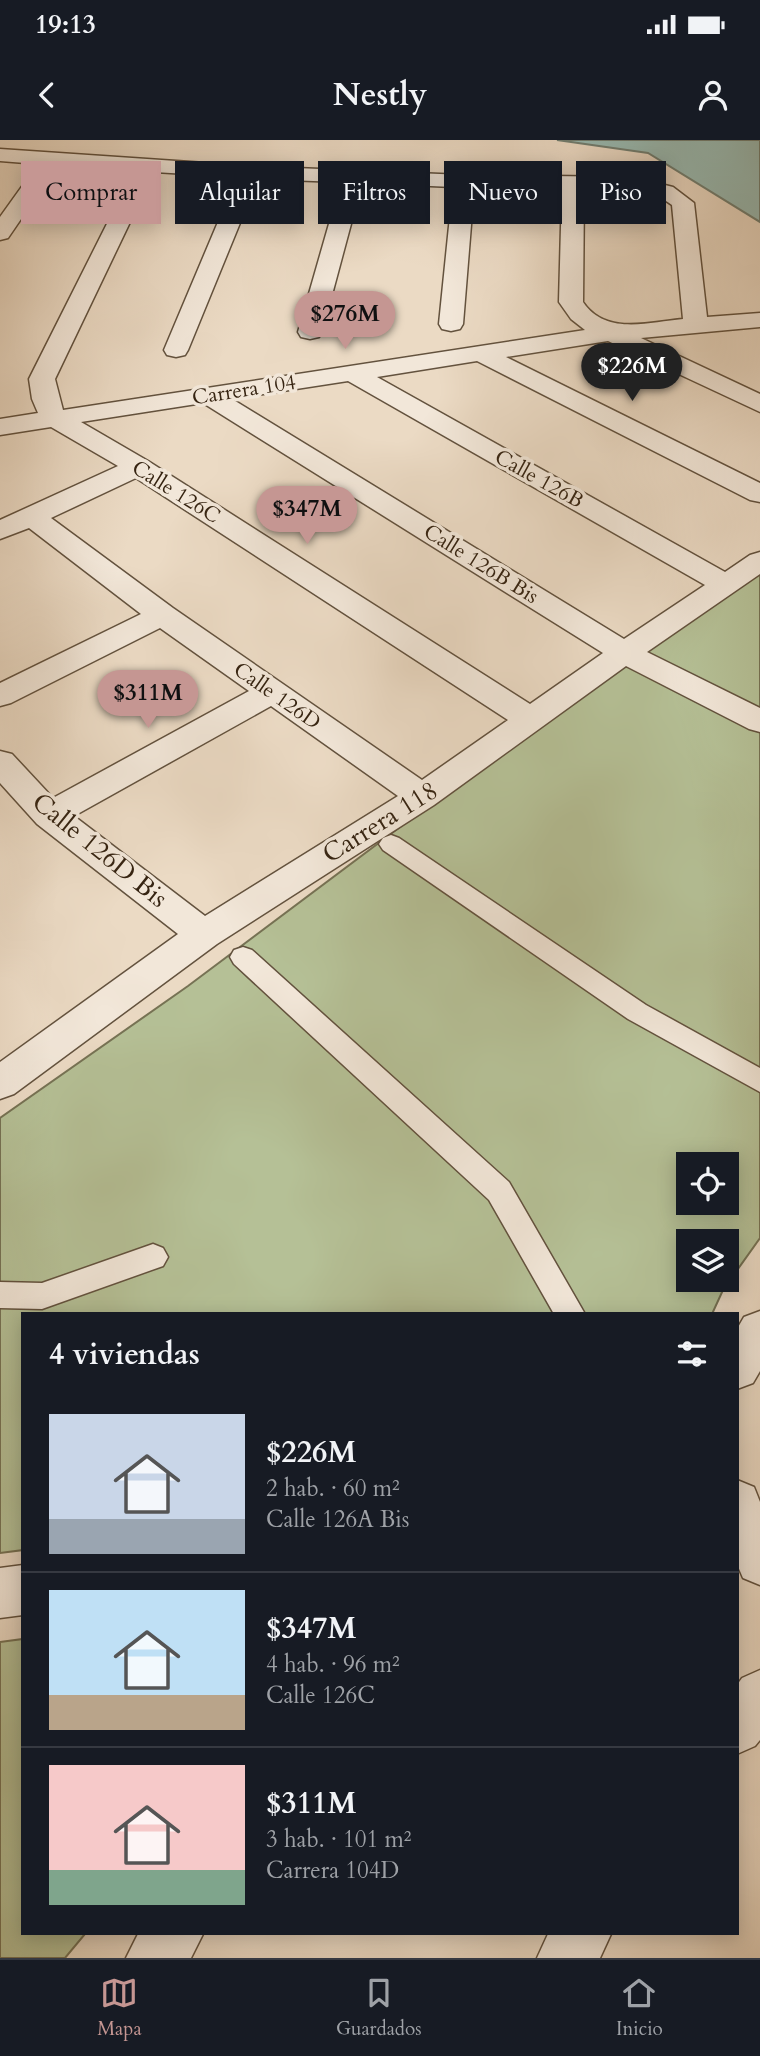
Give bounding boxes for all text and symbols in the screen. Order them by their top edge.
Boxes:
text: 19:13 [35,7,96,42]
text: Nestly [333,73,427,117]
icon: back [28,76,66,114]
icon: person [694,76,732,114]
chip: Comprar [21,161,161,224]
chip: Alquilar [175,161,304,224]
chip: Filtros [318,161,430,224]
chip: Nuevo [444,161,562,224]
chip: Piso [576,161,666,224]
pin: $276M [296,292,394,351]
text: $276M [310,298,380,329]
pin: $226M [583,344,681,403]
text: $226M [597,350,667,381]
street label: Carrera 104 [190,367,298,413]
street label: Calle 126B [489,443,589,515]
street label: Calle 126C [126,453,226,531]
pin: $347M [258,486,356,546]
text: $347M [272,493,342,524]
street label: Calle 126B Bis [418,517,544,611]
street label: Calle 126D [228,655,326,737]
pin: $311M [99,670,197,730]
text: $311M [113,677,183,708]
street label: Carrera 118 [316,773,444,871]
street label: Calle 126D Bis [25,785,175,915]
map controls [676,1152,739,1292]
button: locate [676,1152,739,1215]
button: layers [676,1229,739,1292]
text: 4 viviendas [49,1334,200,1375]
icon: filters [673,1335,711,1373]
text: $226M [266,1432,357,1473]
icon: home [105,1442,189,1526]
text: 2 hab. · 60 m² [266,1473,400,1504]
text: Calle 126A Bis [266,1504,410,1535]
text: $347M [266,1608,357,1649]
icon: home [105,1618,189,1702]
text: 4 hab. · 96 m² [266,1649,400,1680]
text: Calle 126C [266,1680,375,1711]
text: $311M [266,1783,357,1824]
icon: home [105,1793,189,1877]
text: 3 hab. · 101 m² [266,1824,412,1855]
text: Carrera 104D [266,1855,399,1886]
tab: Mapa [97,1974,142,2042]
tab: Guardados [336,1974,422,2042]
tab: Inicio [616,1974,663,2042]

